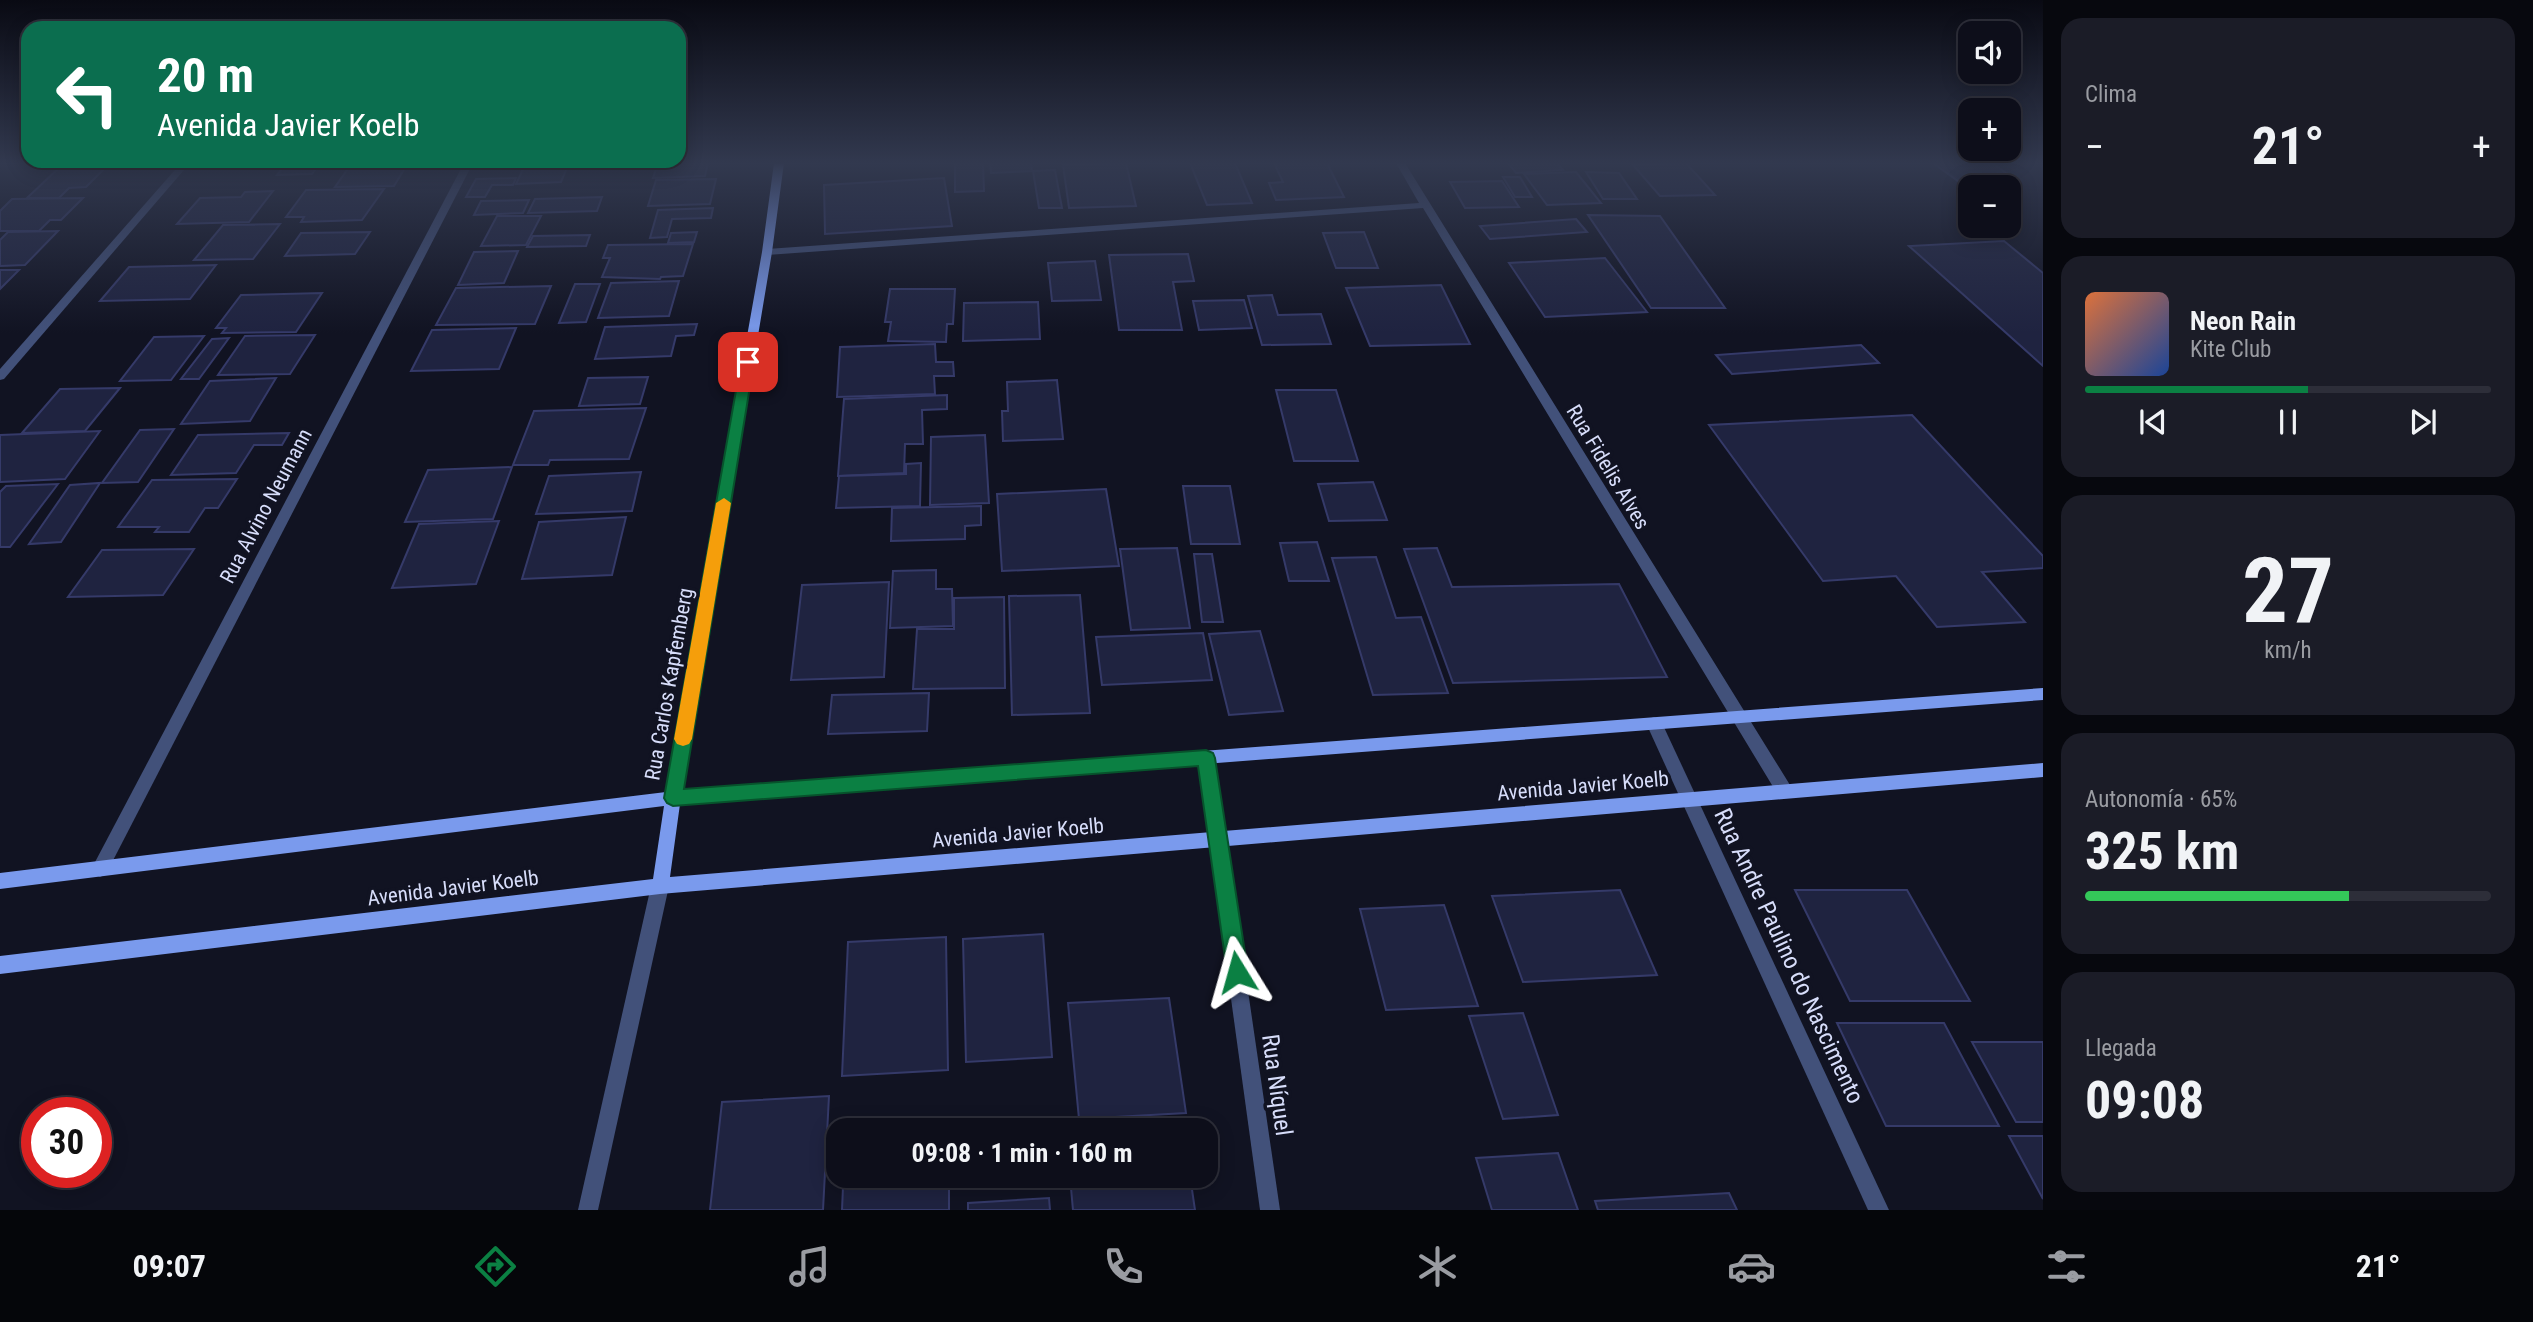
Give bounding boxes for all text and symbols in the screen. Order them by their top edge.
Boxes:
map controls [1958,21,2021,238]
button: sound [1958,21,2021,84]
text: 20 m [157,47,254,104]
icon: left [42,49,133,140]
text: Clima [2085,81,2137,108]
button: + [1958,98,2021,161]
text: Avenida Javier Koelb [157,106,419,144]
text: 21° [2252,116,2324,177]
text: − [2085,125,2104,169]
text: + [2472,125,2491,169]
button: − [1958,175,2021,238]
text: Neon Rain [2190,306,2296,336]
pin [718,332,778,392]
text: Kite Club [2190,336,2271,363]
icon: arrive [729,343,767,381]
street label: Rua Fidelis Alves [1562,401,1654,533]
icon: previous [2134,403,2172,441]
icon: pause [2269,403,2307,441]
icon: next [2404,403,2442,441]
street label: Rua Alvino Neumann [215,425,317,587]
text: 27 [2242,538,2334,644]
street label: Rua Carlos Kapfemberg [640,586,698,782]
text: km/h [2264,637,2312,664]
street label: Avenida Javier Koelb [1496,767,1670,805]
text: Autonomía · 65% [2085,786,2237,813]
street label: Rua Andre Paulino do Nascimento [1708,804,1870,1108]
street label: Avenida Javier Koelb [931,814,1105,852]
text: 325 km [2085,821,2239,882]
street label: Avenida Javier Koelb [366,866,540,910]
position arrow [1200,935,1274,1009]
street label: Rua Níquel [1256,1032,1298,1138]
text: Llegada [2085,1035,2157,1062]
text: 09:08 [2085,1070,2204,1131]
speed limit sign: 30 [21,1097,112,1188]
text: 09:08 · 1 min · 160 m [912,1138,1132,1168]
icon: directions [471,1242,520,1291]
icon: music [785,1242,834,1291]
icon: phone [1099,1242,1148,1291]
icon: climate [1413,1242,1462,1291]
icon: car [1727,1242,1776,1291]
icon: filters [2042,1242,2091,1291]
text: 09:07 [133,1247,206,1285]
text: 21° [2356,1247,2400,1285]

